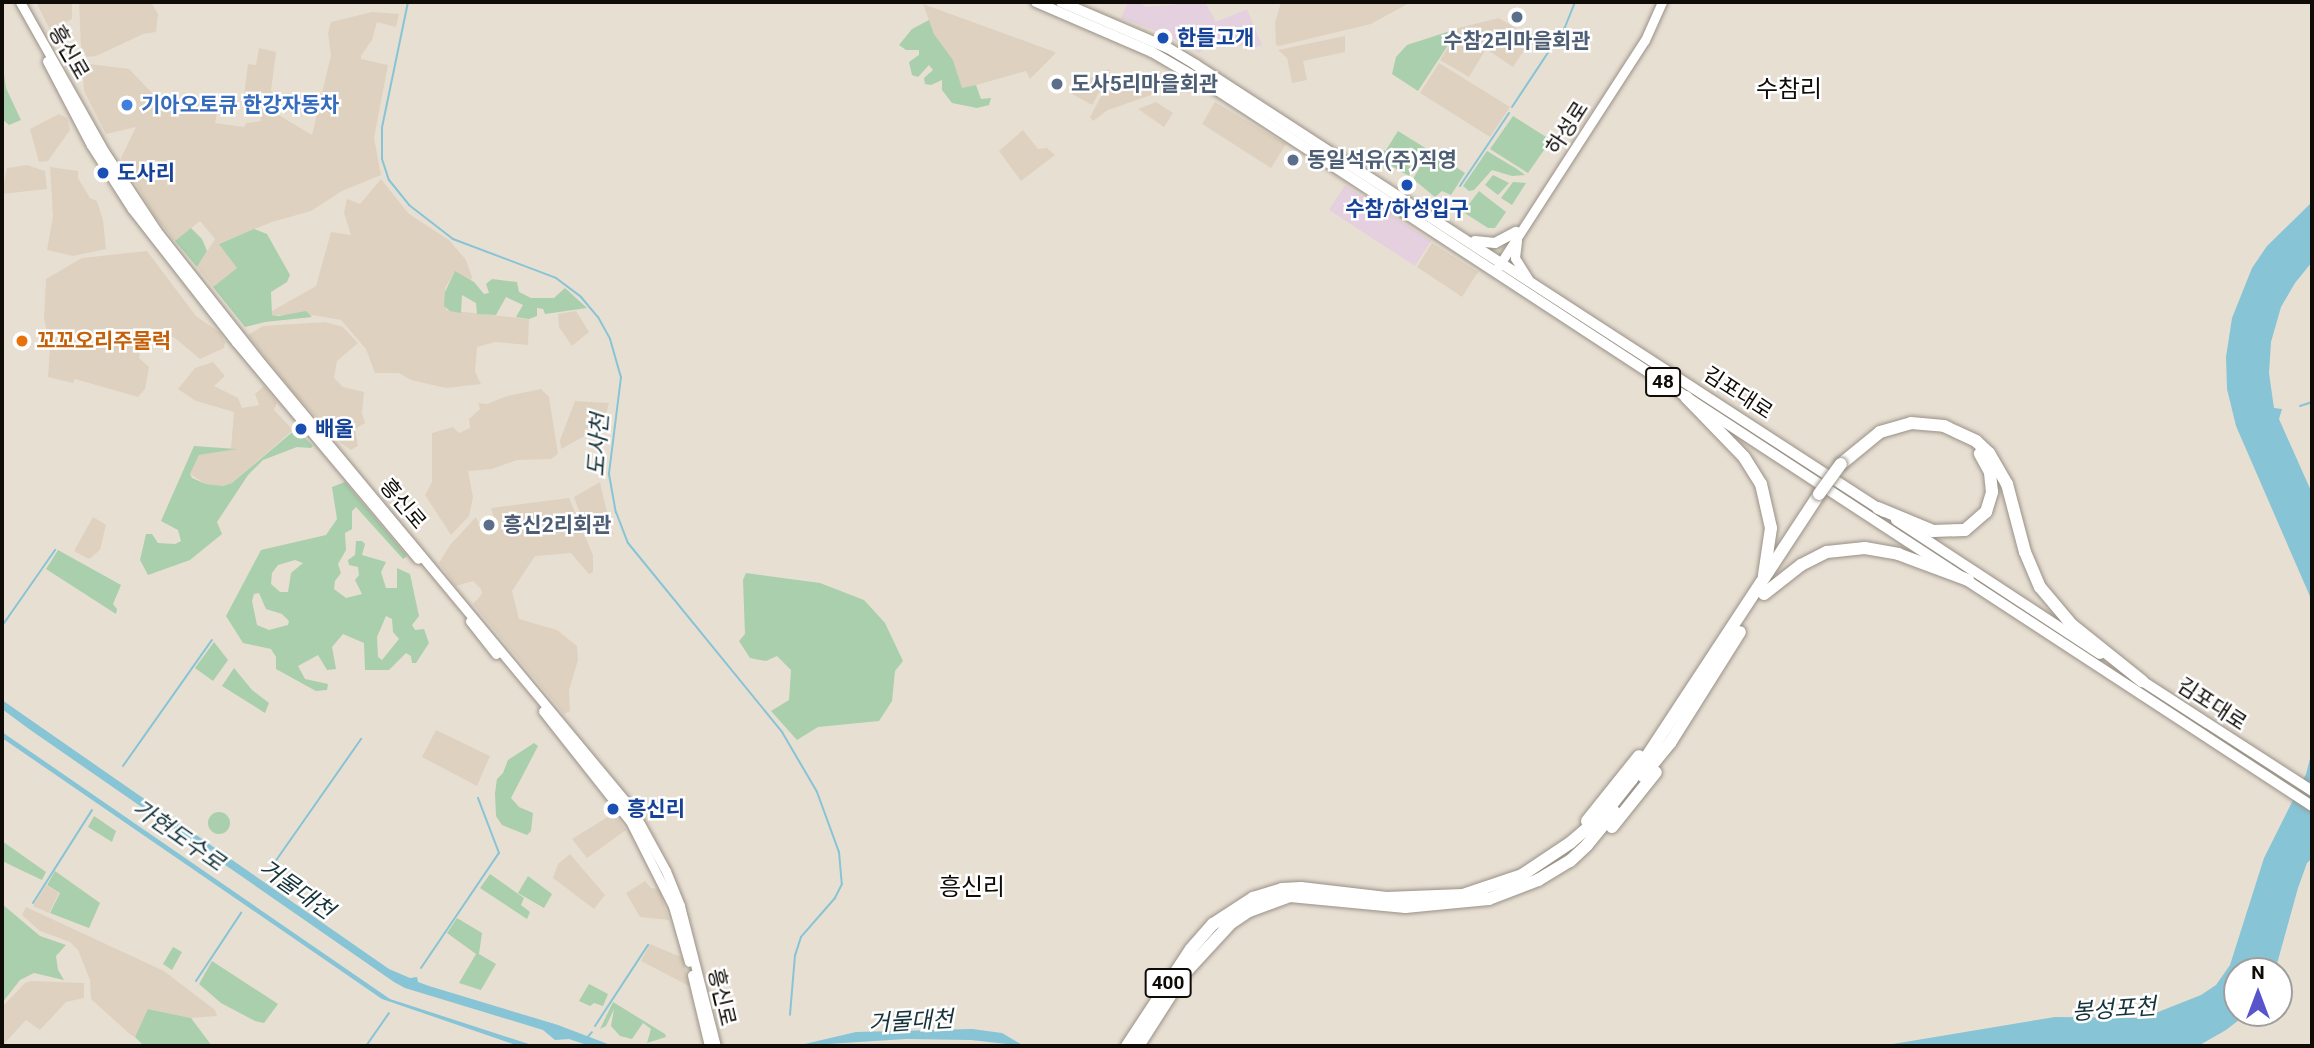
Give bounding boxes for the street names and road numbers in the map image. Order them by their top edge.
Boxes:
street label: 흥신로 [44,21,94,83]
street label: 하성로 [1541,97,1593,159]
street label: 김포대로 [1699,361,1777,425]
road number: 48 [1644,366,1682,398]
street label: 흥신로 [375,474,431,534]
street label: 김포대로 [2173,672,2251,736]
street label: 흥신로 [703,966,741,1028]
road number: 400 [1144,967,1192,998]

